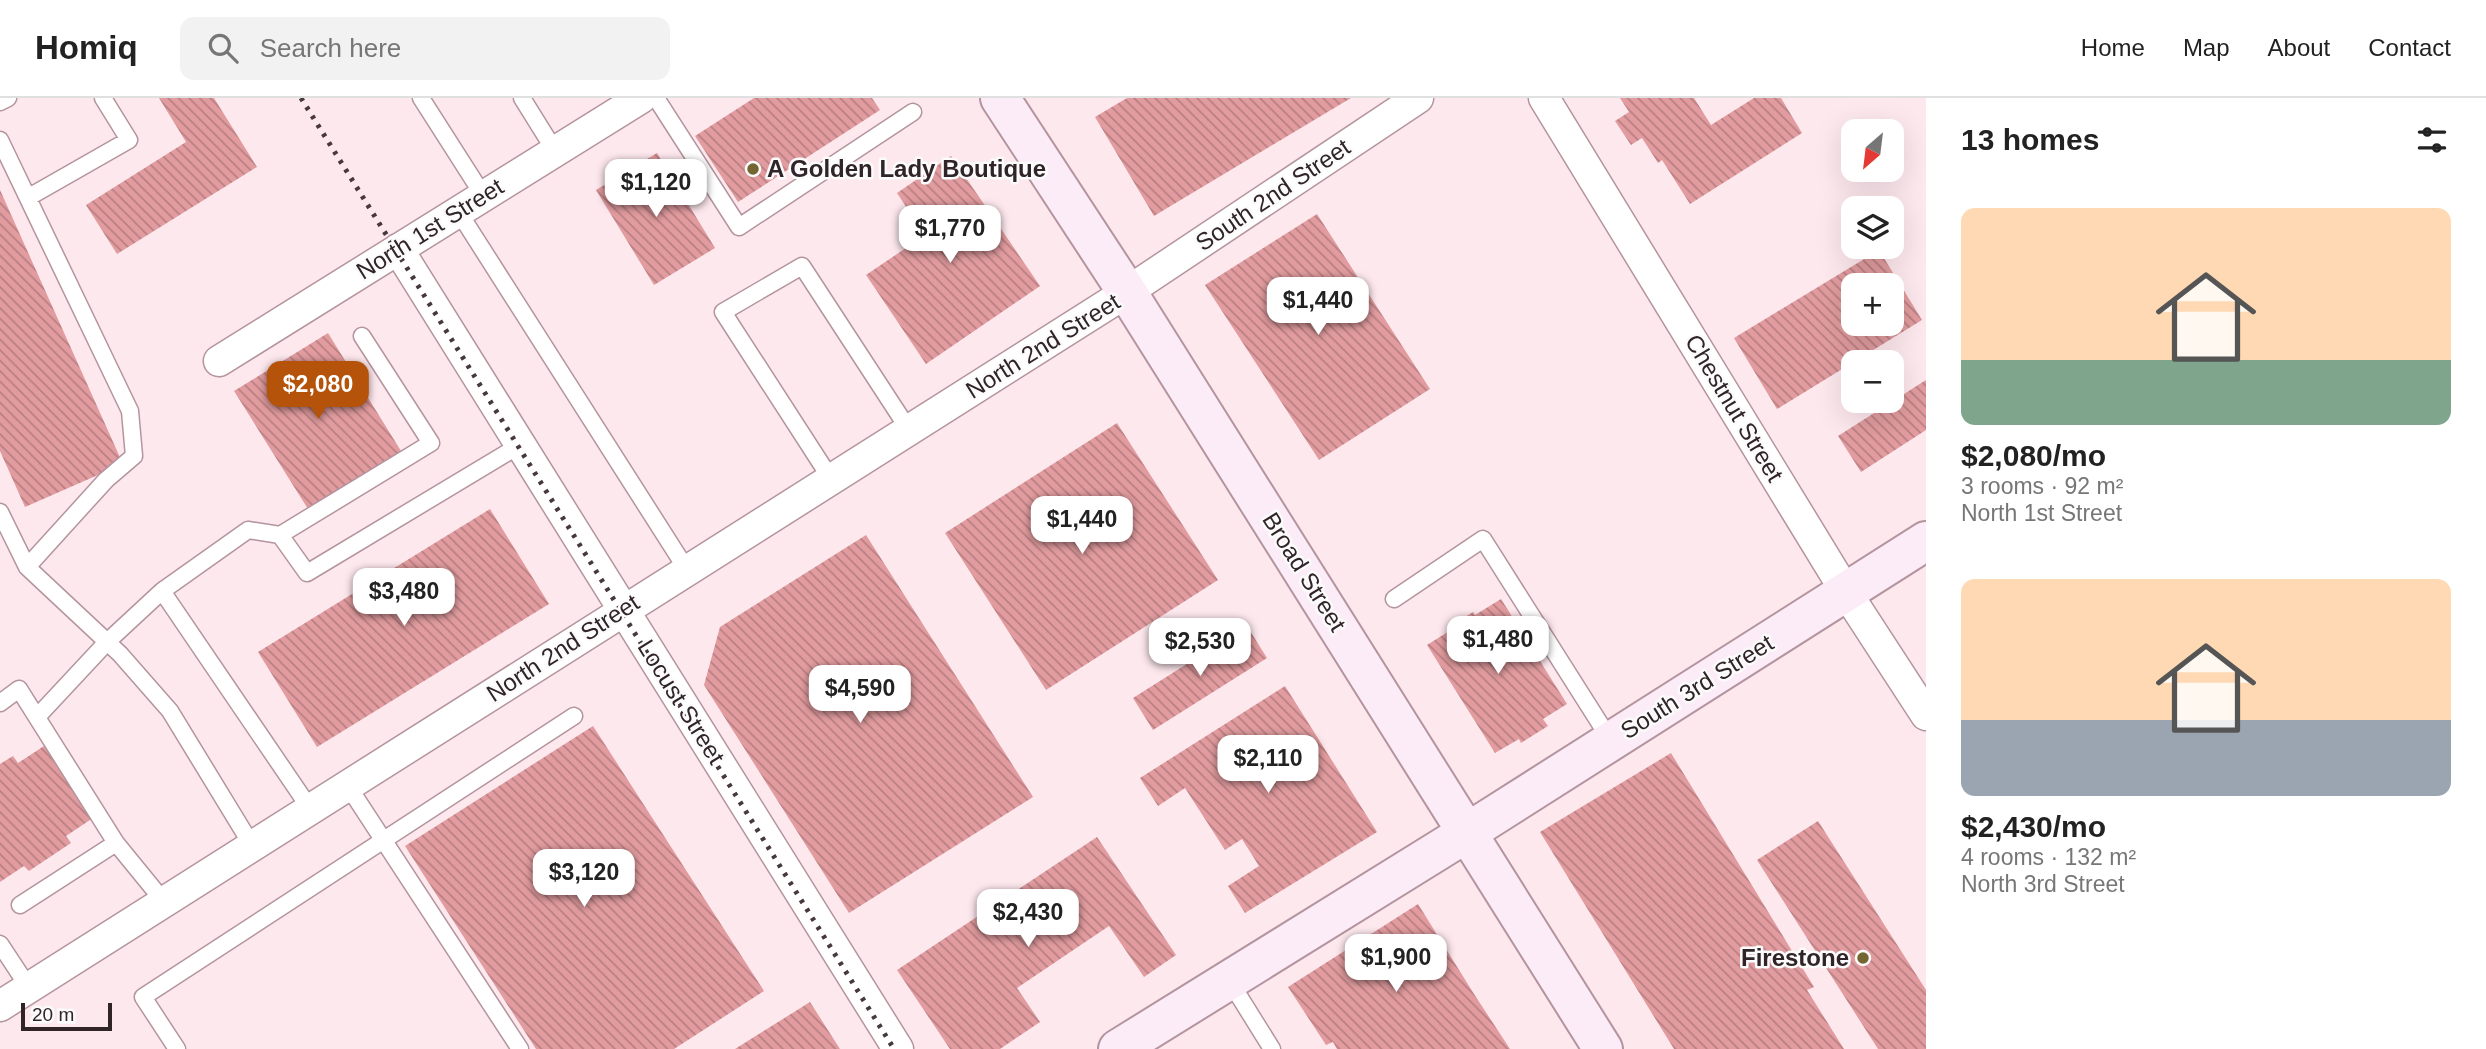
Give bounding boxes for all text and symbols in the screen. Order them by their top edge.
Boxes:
search box [180,17,670,80]
text: Homiq [35,29,138,66]
icon: search [204,29,242,67]
text: Search here [260,33,401,63]
text: Home [2081,34,2145,61]
text: Map [2183,34,2230,61]
text: About [2268,34,2330,61]
text: Contact [2368,34,2451,61]
north arrow [1841,119,1904,182]
map controls [1841,119,1904,413]
icon: filters [2413,121,2451,159]
text: 13 homes [1961,123,2099,156]
street label: South 2nd Street [1190,133,1355,256]
place label: A Golden Lady Boutique [767,155,1046,182]
pin: $1,120 [599,159,713,219]
marker: A Golden Lady Boutique [745,161,761,177]
text: $1,120 [621,169,691,195]
street label: North 1st Street [351,172,508,285]
button: layers [1841,196,1904,259]
pin: $1,770 [893,206,1007,265]
text: $1,770 [915,215,985,241]
icon: home [2143,254,2269,380]
button: + [1841,273,1904,336]
pin: $1,440 [1261,278,1375,337]
street label: North 2nd Street [961,287,1125,404]
text: $1,440 [1283,287,1353,313]
street label: Chestnut Street [1680,329,1789,486]
button: − [1841,350,1904,413]
pin: $2,080 [261,362,375,421]
text: $2,080 [283,371,353,397]
text: $2,080/mo [1961,439,2106,472]
text: 3 rooms · 92 m² [1961,473,2123,499]
pin: $1,440 [1025,496,1139,556]
text: North 1st Street [1961,500,2122,526]
text: $1,440 [1047,506,1117,532]
street label: Broad Street [1257,507,1352,636]
pin: $3,480 [347,568,461,628]
text: $3,480 [369,578,439,604]
street label: North 2nd Street [482,588,644,707]
pin: $1,480 [1441,616,1555,676]
pin: $2,530 [1143,618,1257,678]
icon: home [2143,625,2269,751]
text: $1,480 [1463,626,1533,652]
text: $2,530 [1165,628,1235,654]
street label: South 3rd Street [1615,629,1778,744]
street label: Locust Street [633,635,731,769]
pin: $4,590 [803,666,917,725]
text: $4,590 [825,675,895,701]
pin: $2,110 [1211,736,1325,795]
text: $2,110 [1233,745,1303,771]
text: $2,430/mo [1961,810,2106,843]
text: 4 rooms · 132 m² [1961,844,2136,870]
pin: $3,120 [527,850,641,909]
text: $3,120 [549,859,619,885]
text: North 3rd Street [1961,871,2125,897]
pin: $2,430 [971,890,1085,949]
text: $2,430 [993,899,1063,925]
pin: $1,900 [1339,934,1453,994]
text: $1,900 [1361,944,1431,970]
place label: Firestone [1741,944,1849,971]
marker: Firestone [1855,950,1871,966]
scale bar [21,1000,112,1032]
text: 20 m [32,1004,74,1025]

